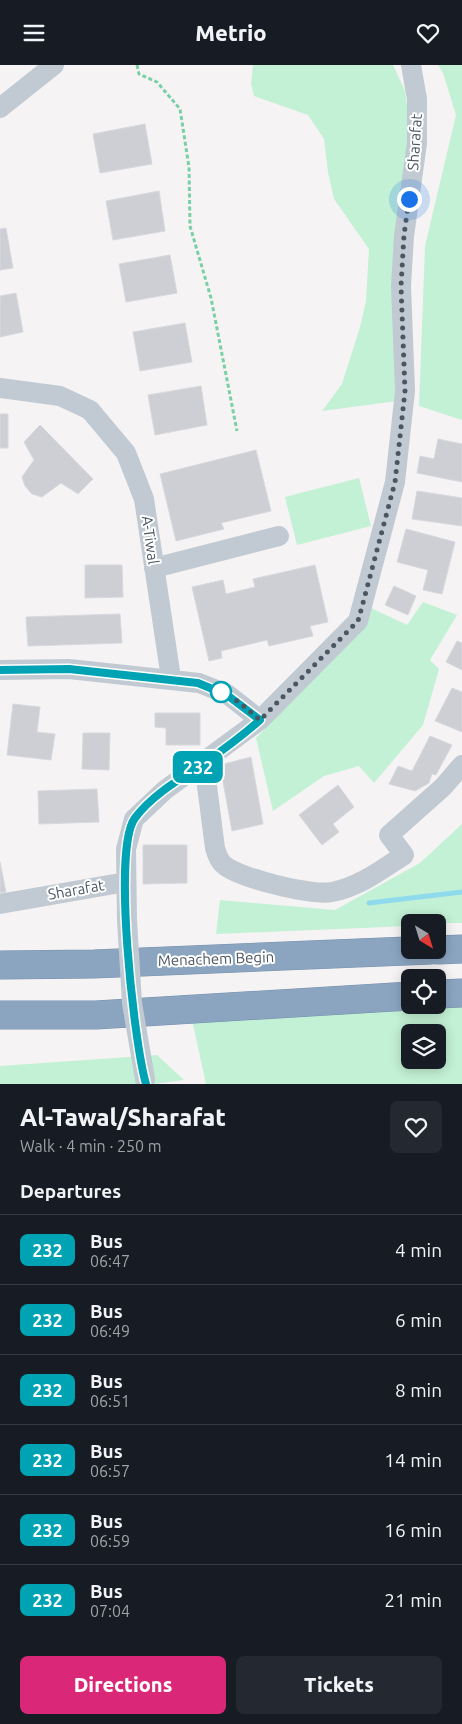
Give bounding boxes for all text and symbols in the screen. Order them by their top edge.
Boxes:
icon: menu [20,19,48,47]
icon: heart [414,19,442,47]
text: Metrio [195,20,267,45]
street label: Sharafat [404,113,425,171]
your location [397,187,422,212]
street label: A-Tiwal [139,514,162,565]
unlabelled marker [210,681,232,703]
line badge: 232 [169,751,227,783]
text: 232 [183,757,213,777]
street label: Sharafat [46,876,105,903]
north arrow [401,914,446,959]
map controls [401,914,446,1069]
street label: Menachem Begin [158,948,274,969]
button: locate [401,969,446,1014]
button: layers [401,1024,446,1069]
button: heart [390,1101,442,1153]
text: Al-Tawal/Sharafat [20,1104,226,1131]
text: Walk · 4 min · 250 m [20,1137,162,1155]
text: Departures [20,1180,121,1202]
text: Bus [90,1230,123,1252]
text: 4 min [395,1239,442,1261]
text: 232 [32,1240,63,1260]
text: 06:47 [90,1252,130,1270]
text: Bus [90,1300,123,1322]
text: 6 min [395,1309,442,1331]
text: 232 [32,1310,63,1330]
text: 06:49 [90,1322,130,1340]
text: Bus [90,1370,123,1392]
text: 8 min [395,1379,442,1401]
text: 232 [32,1380,63,1400]
text: 06:51 [90,1392,130,1410]
text: Bus [90,1440,123,1462]
text: 14 min [384,1449,442,1471]
text: 232 [32,1450,63,1470]
text: 06:57 [90,1462,130,1480]
text: Bus [90,1510,123,1532]
text: 16 min [384,1519,442,1541]
text: 232 [32,1520,63,1540]
text: 06:59 [90,1532,130,1550]
text: Bus [90,1580,123,1602]
text: 21 min [384,1589,442,1611]
text: 232 [32,1590,63,1610]
text: 07:04 [90,1602,130,1620]
button: Directions [20,1656,226,1714]
button: Tickets [236,1656,442,1714]

